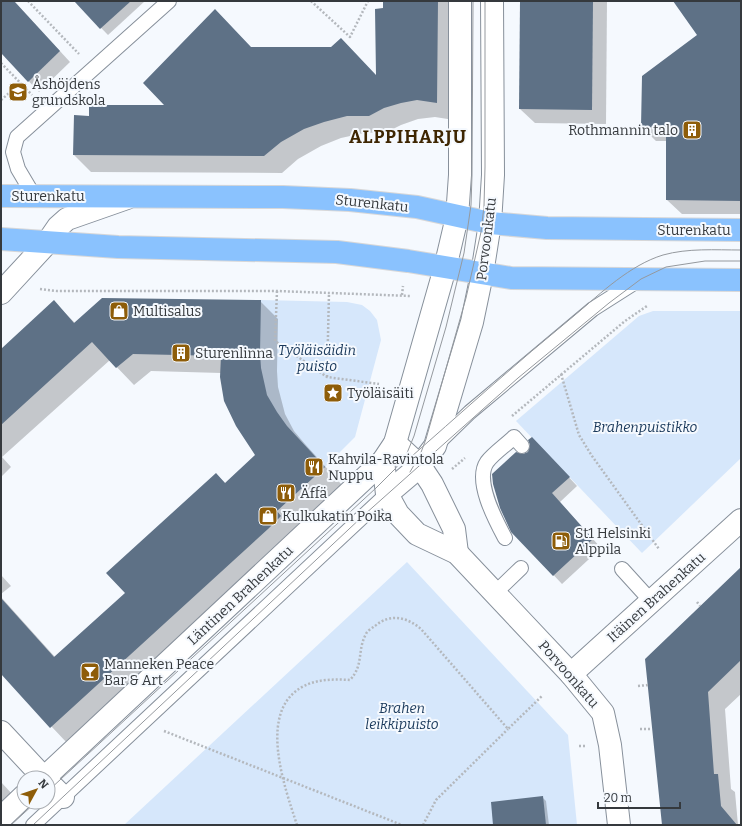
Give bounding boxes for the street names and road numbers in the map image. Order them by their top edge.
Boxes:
street label: Sturenkatu [11,188,85,205]
street label: Sturenkatu [335,191,410,216]
street label: Porvoonkatu [473,196,500,282]
street label: Sturenkatu [657,222,731,239]
street label: Läntinen Brahenkatu [184,542,297,649]
street label: Itäinen Brahenkatu [604,549,709,646]
street label: Porvoonkatu [535,637,603,712]

